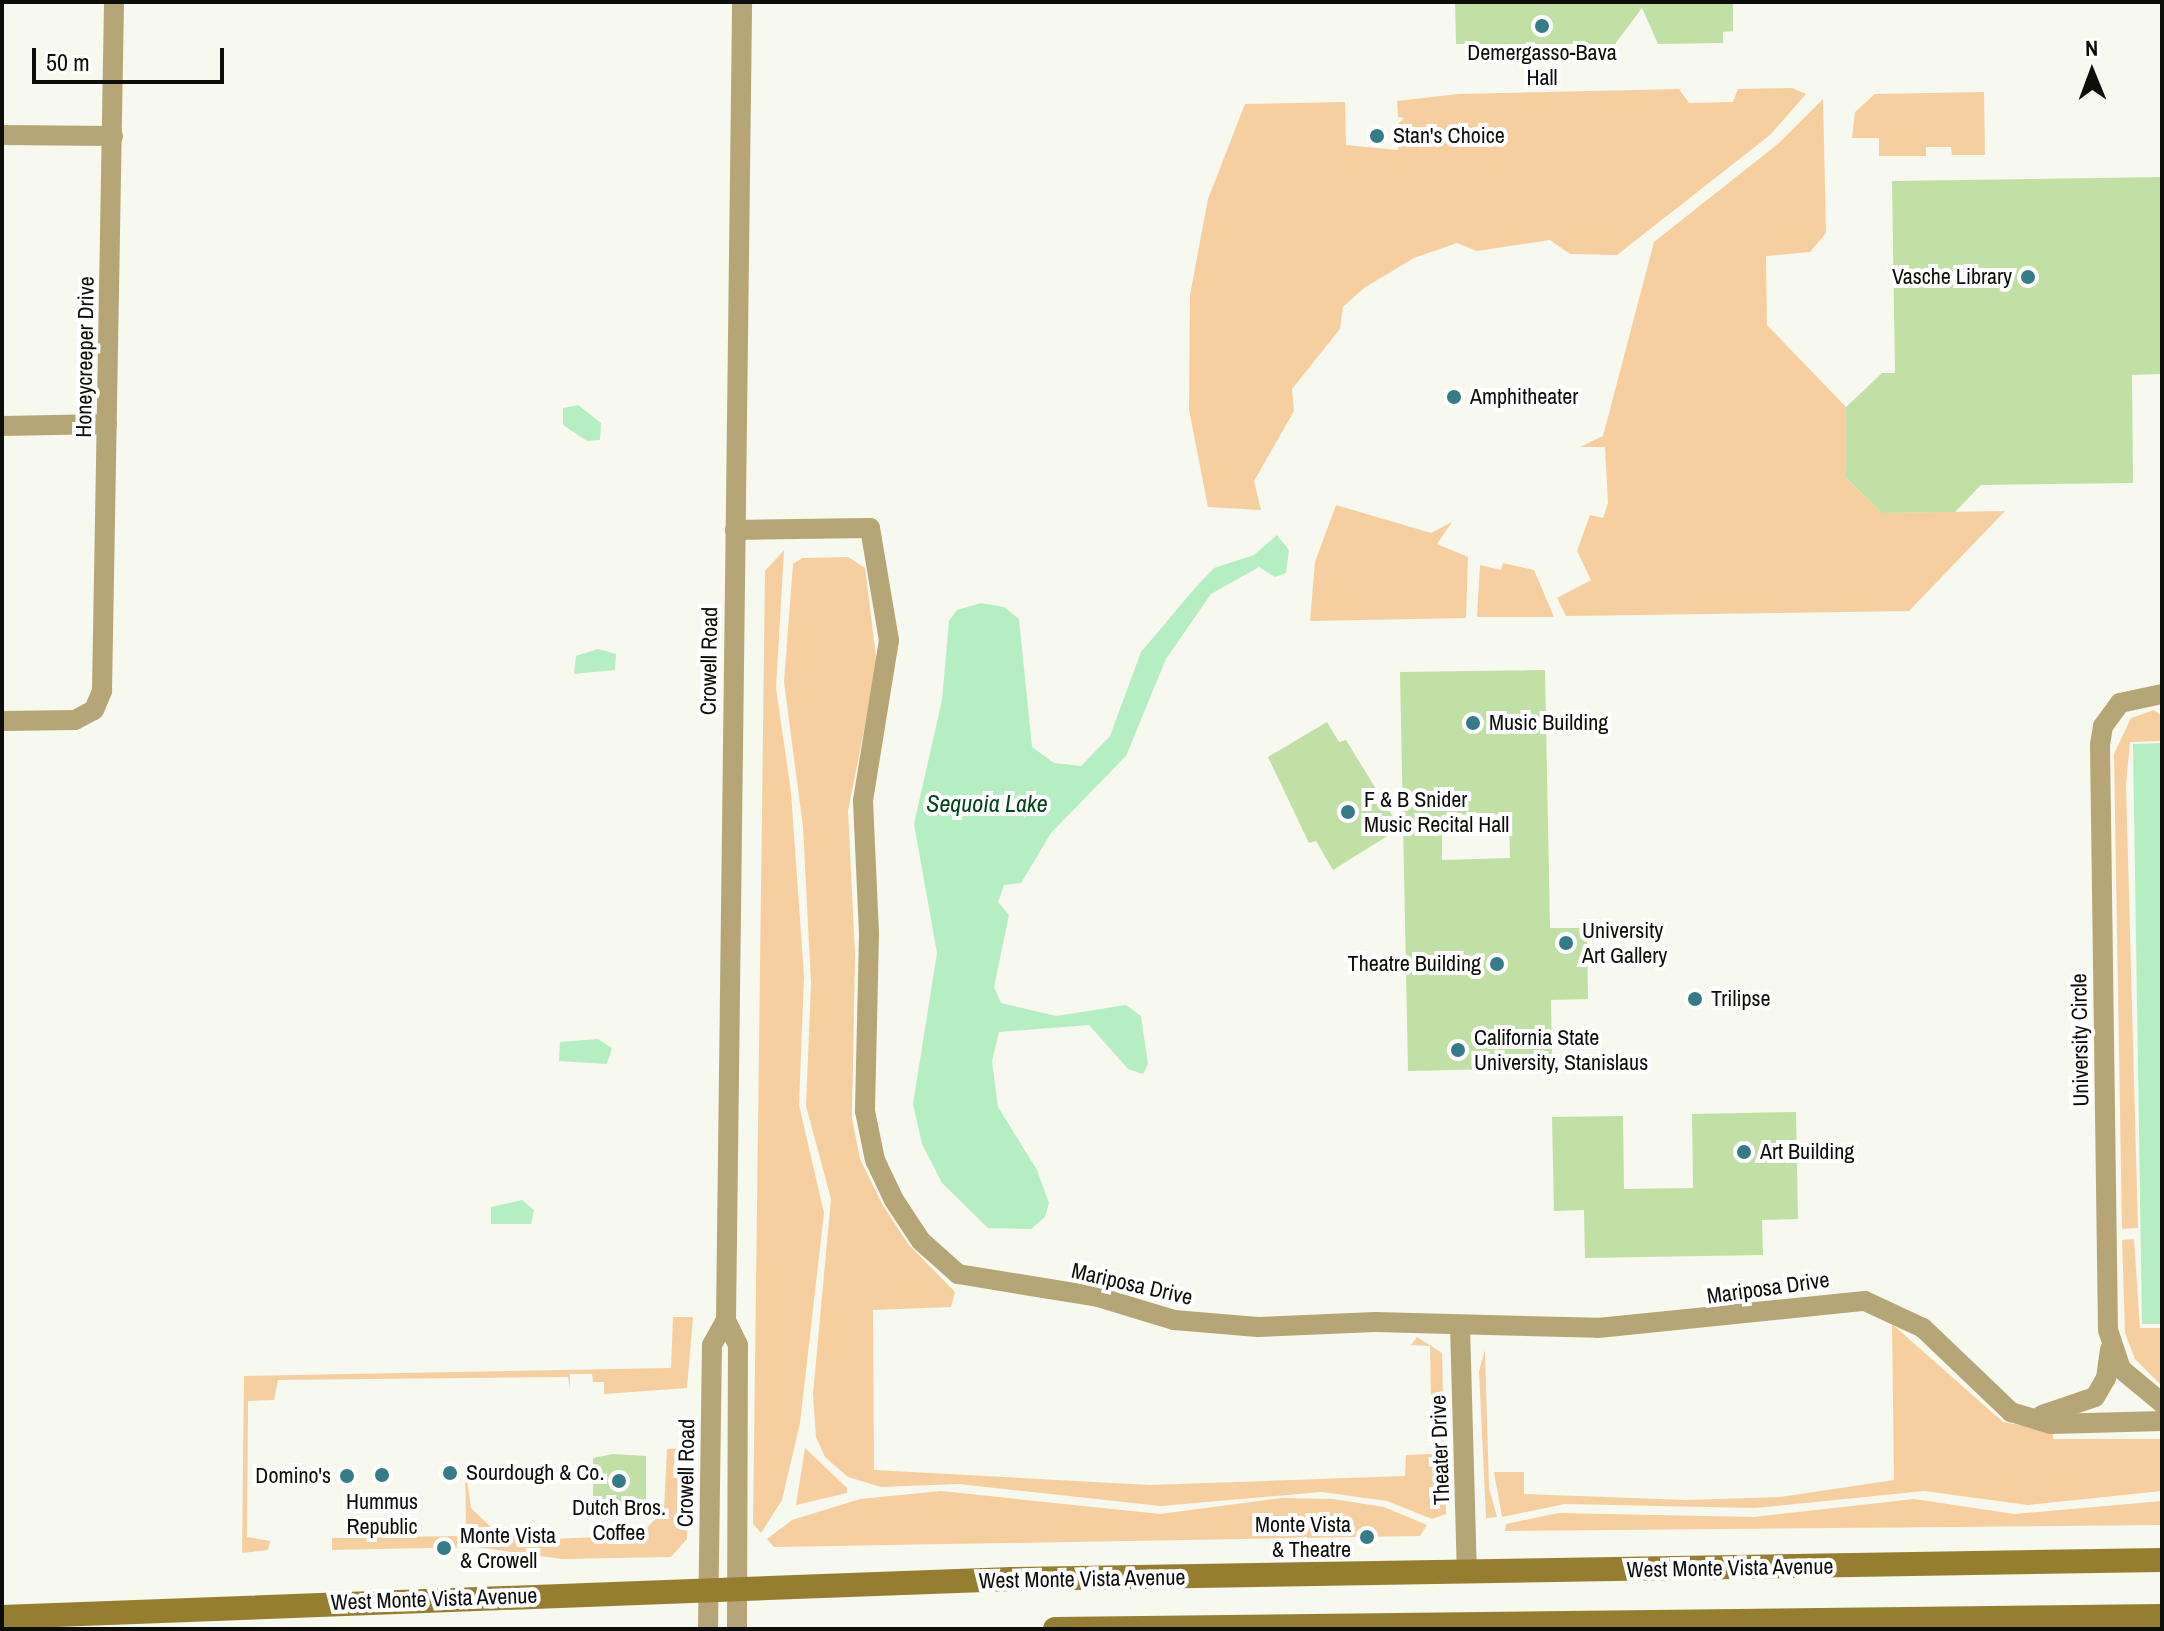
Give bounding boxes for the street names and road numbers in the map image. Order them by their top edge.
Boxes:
street label: Honeycreeper Drive [70,276,100,438]
street label: Crowell Road [695,607,723,715]
street label: University Circle [2066,973,2094,1107]
street label: Mariposa Drive [1069,1257,1195,1311]
street label: Mariposa Drive [1705,1266,1831,1310]
street label: Theater Drive [1425,1394,1455,1506]
street label: Crowell Road [672,1419,700,1527]
street label: West Monte Vista Avenue [1626,1553,1834,1583]
street label: West Monte Vista Avenue [978,1564,1186,1594]
street label: West Monte Vista Avenue [330,1582,538,1616]

